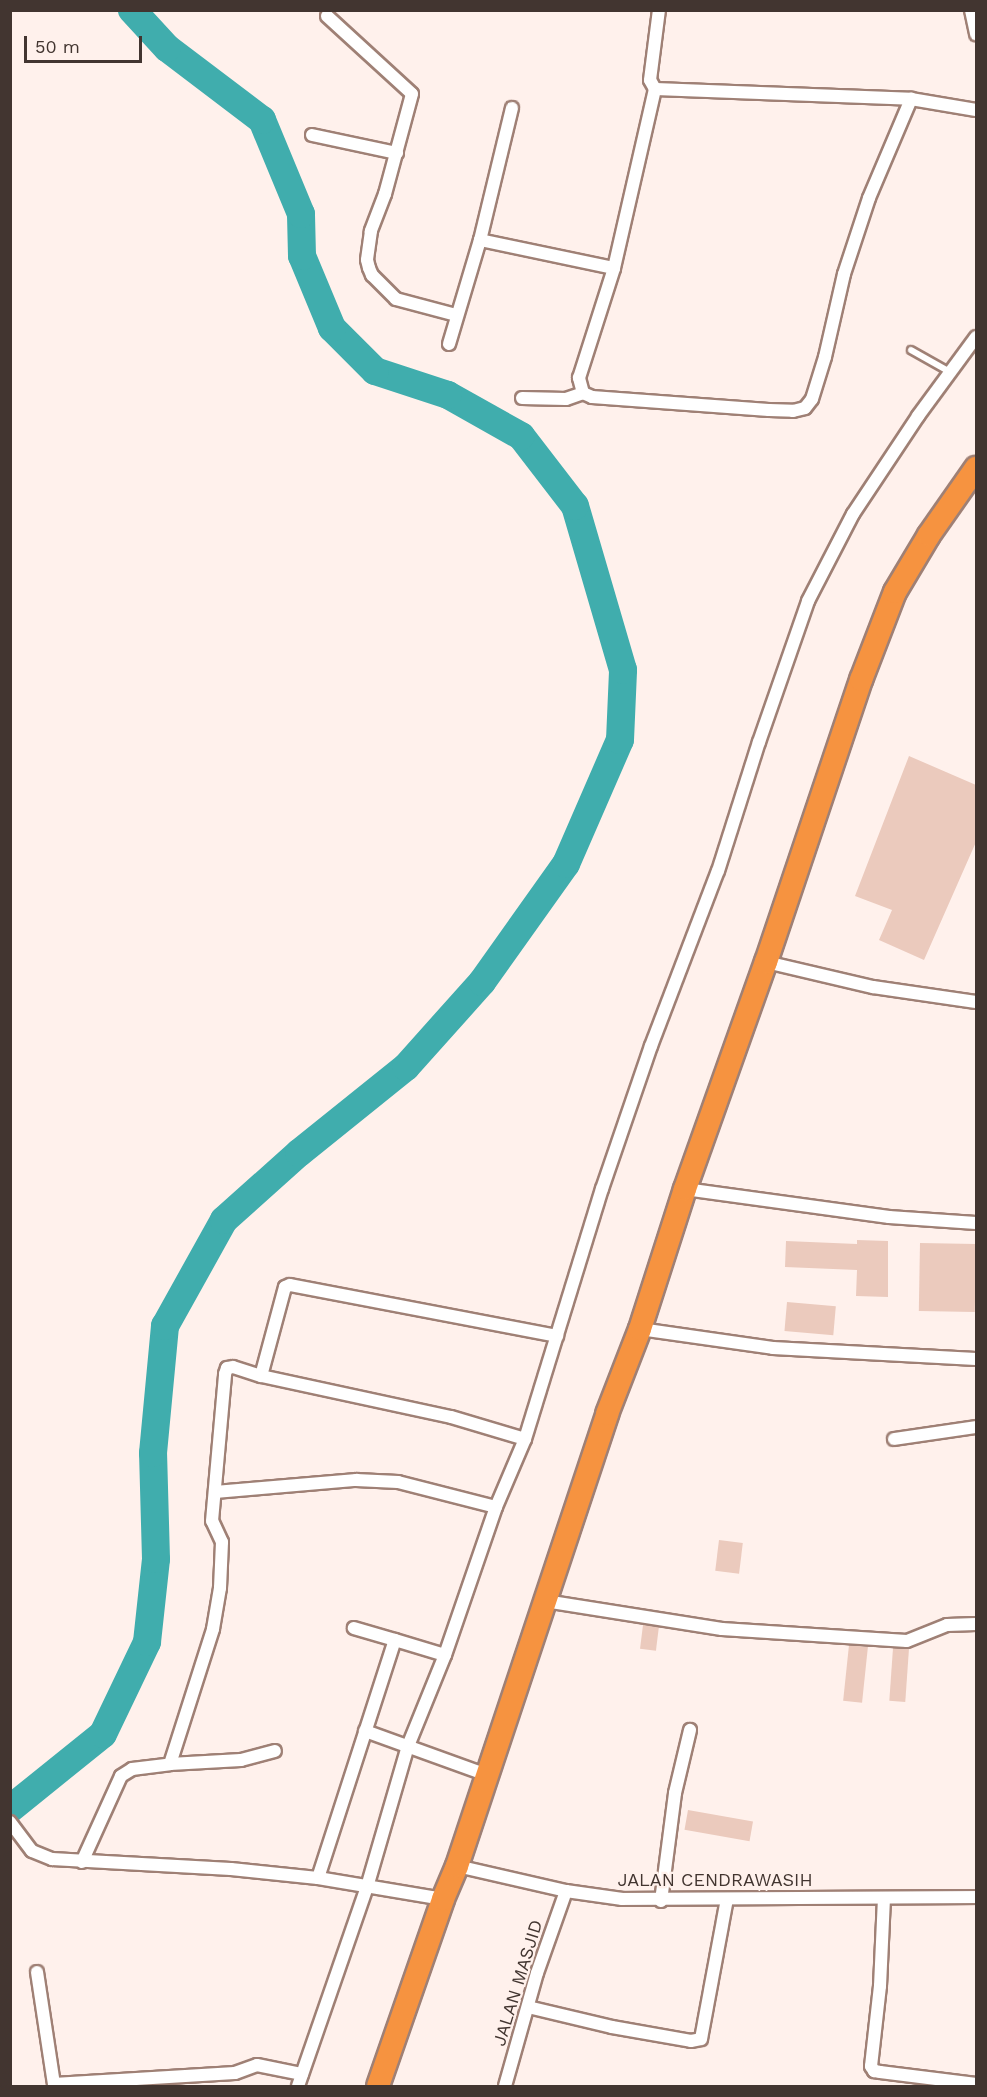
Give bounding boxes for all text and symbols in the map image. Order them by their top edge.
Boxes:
scale bar [27,24,146,62]
text: 50 m [35,36,80,57]
street label: JALAN CENDRAWASIH [617,1869,813,1891]
street label: JALAN MASJID [489,1917,547,2049]

